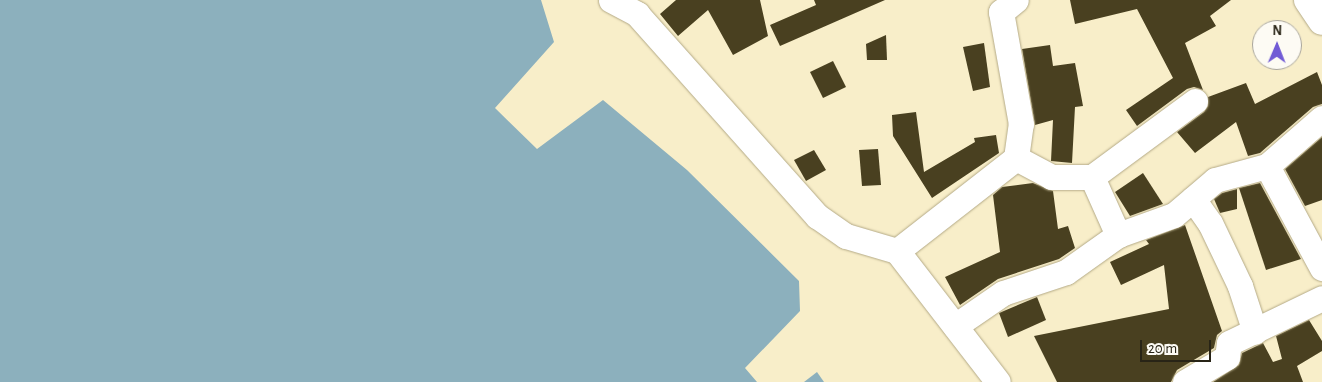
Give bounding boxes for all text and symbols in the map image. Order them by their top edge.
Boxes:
north arrow [1252,20,1302,70]
text: N [1272,24,1282,38]
scale bar [1142,330,1213,362]
text: 20 m [1148,341,1177,356]

